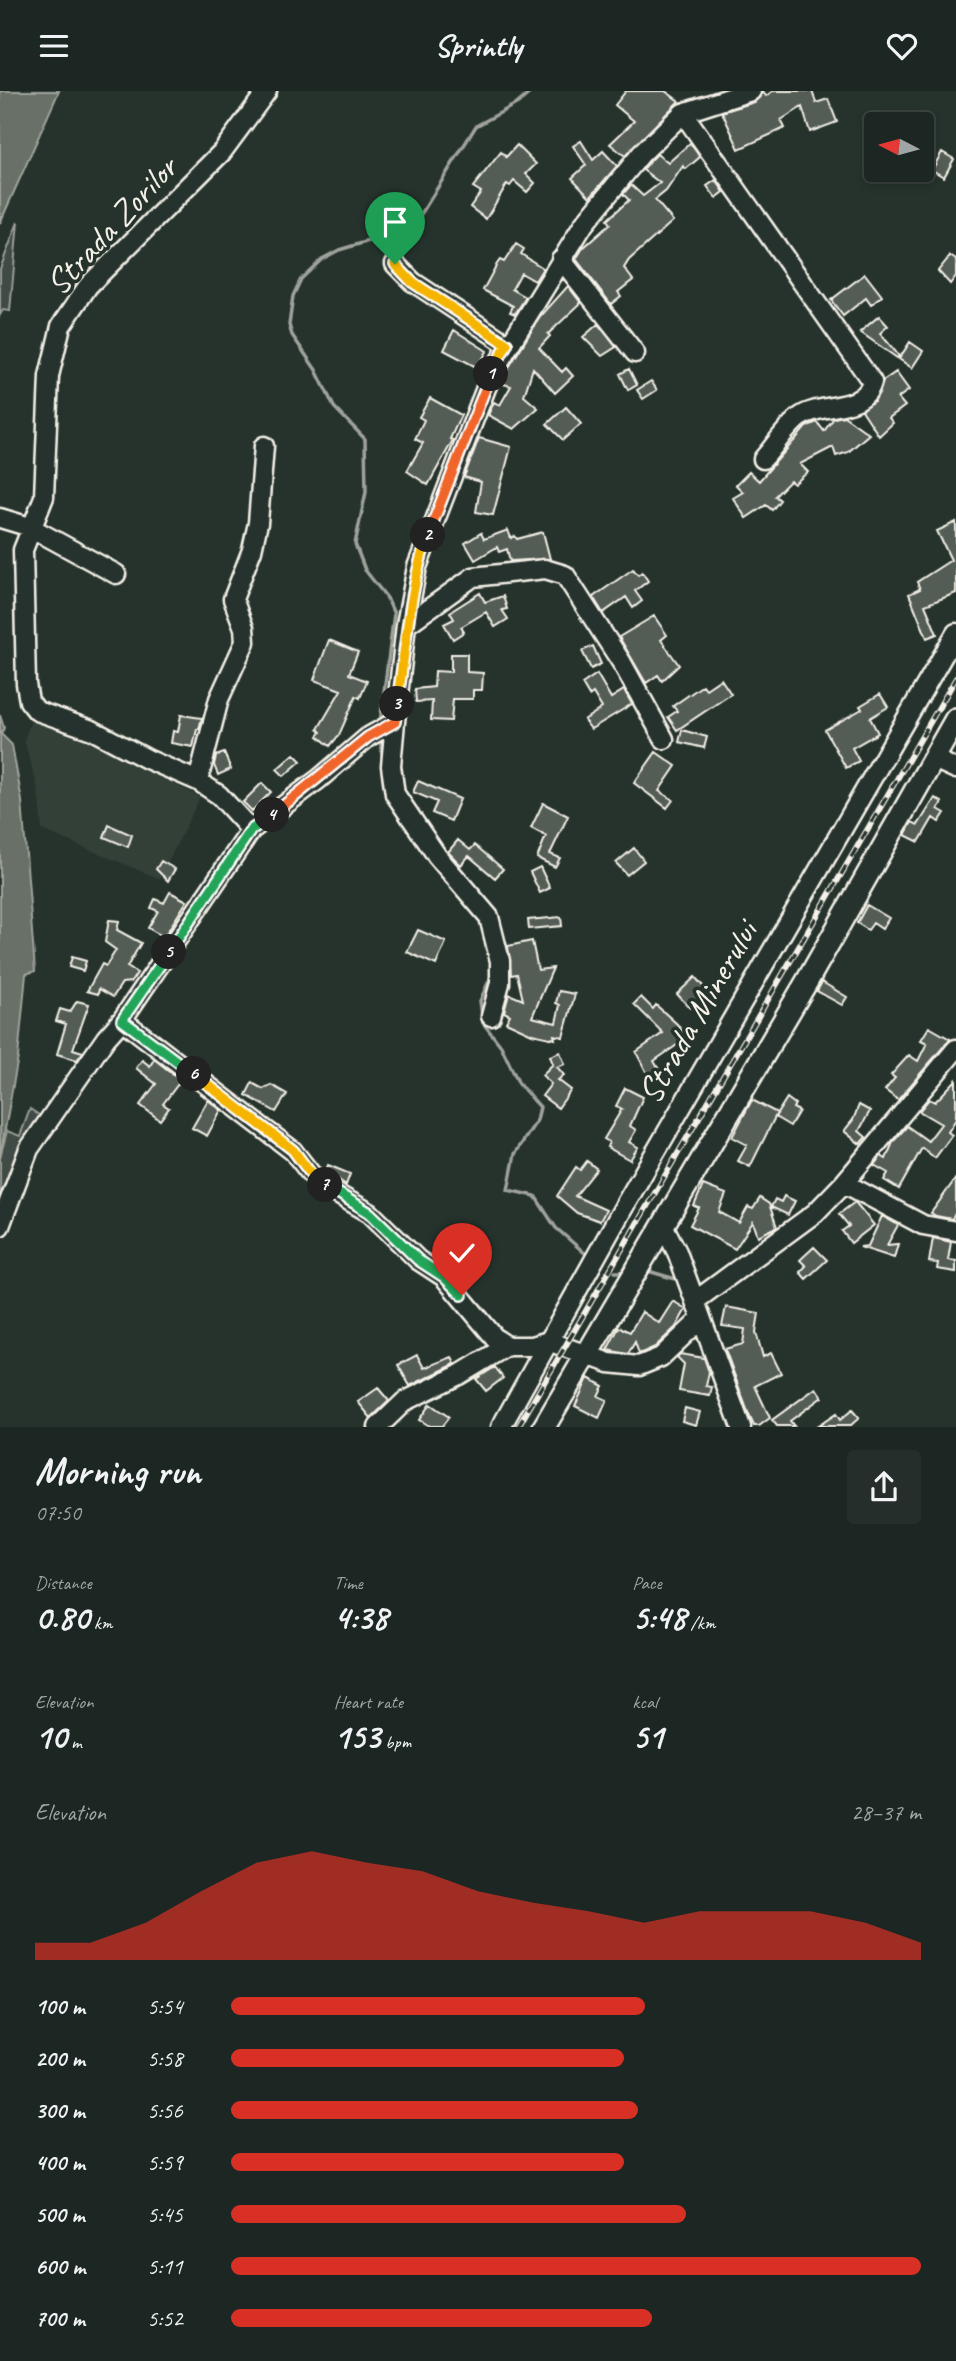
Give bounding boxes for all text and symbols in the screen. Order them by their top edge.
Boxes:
text: Sprintly [434,25,522,66]
icon: menu [35,27,73,65]
icon: heart [883,27,921,65]
north arrow [864,112,934,182]
map controls [864,112,934,182]
street label: Strada Zorilor [35,145,189,304]
pin [365,192,425,264]
icon: arrive [376,203,414,241]
pin: 1 [474,357,508,391]
text: 1 [486,361,495,385]
pin: 2 [410,517,446,553]
text: 2 [423,522,432,546]
pin: 3 [380,687,414,721]
text: 3 [392,691,401,715]
pin: 4 [254,797,290,833]
text: 4 [267,802,276,826]
street label: Strada Minerului [627,909,770,1112]
pin: 5 [152,935,186,969]
text: 5 [164,939,173,963]
pin: 6 [176,1056,212,1091]
text: 6 [189,1061,198,1085]
pin: 7 [308,1167,342,1203]
text: 7 [320,1172,329,1196]
pin [432,1223,492,1295]
icon: check [443,1234,481,1272]
text: Morning run [35,1448,201,1495]
button: share [847,1450,921,1524]
text: 07:50 [35,1498,81,1527]
text: Distance [35,1571,92,1595]
text: Time [334,1571,363,1595]
text: Pace [632,1571,662,1595]
text: 0.80 [35,1595,89,1640]
text: 4:38 [334,1595,388,1640]
text: 5:48 [632,1595,686,1640]
text: km [89,1611,112,1635]
text: /km [686,1611,715,1635]
text: Elevation [35,1690,93,1714]
text: Heart rate [334,1690,403,1714]
text: kcal [632,1690,657,1714]
text: 10 [35,1714,67,1759]
text: 153 [334,1714,380,1759]
text: 51 [632,1714,663,1759]
text: m [67,1730,82,1754]
text: bpm [380,1730,411,1754]
text: Elevation [35,1798,106,1827]
text: 28–37 m [851,1798,921,1827]
text: 100 m [35,1992,85,2021]
text: 5:54 [147,1992,183,2021]
text: 200 m [35,2044,85,2073]
text: 5:58 [147,2044,183,2073]
text: 300 m [35,2096,85,2125]
text: 5:56 [147,2096,183,2125]
text: 400 m [35,2148,85,2177]
text: 5:59 [147,2148,183,2177]
text: 500 m [35,2200,84,2229]
text: 5:45 [147,2200,183,2229]
text: 600 m [35,2252,85,2281]
text: 5:11 [147,2252,183,2281]
text: 700 m [35,2304,85,2333]
text: 5:52 [147,2304,183,2333]

